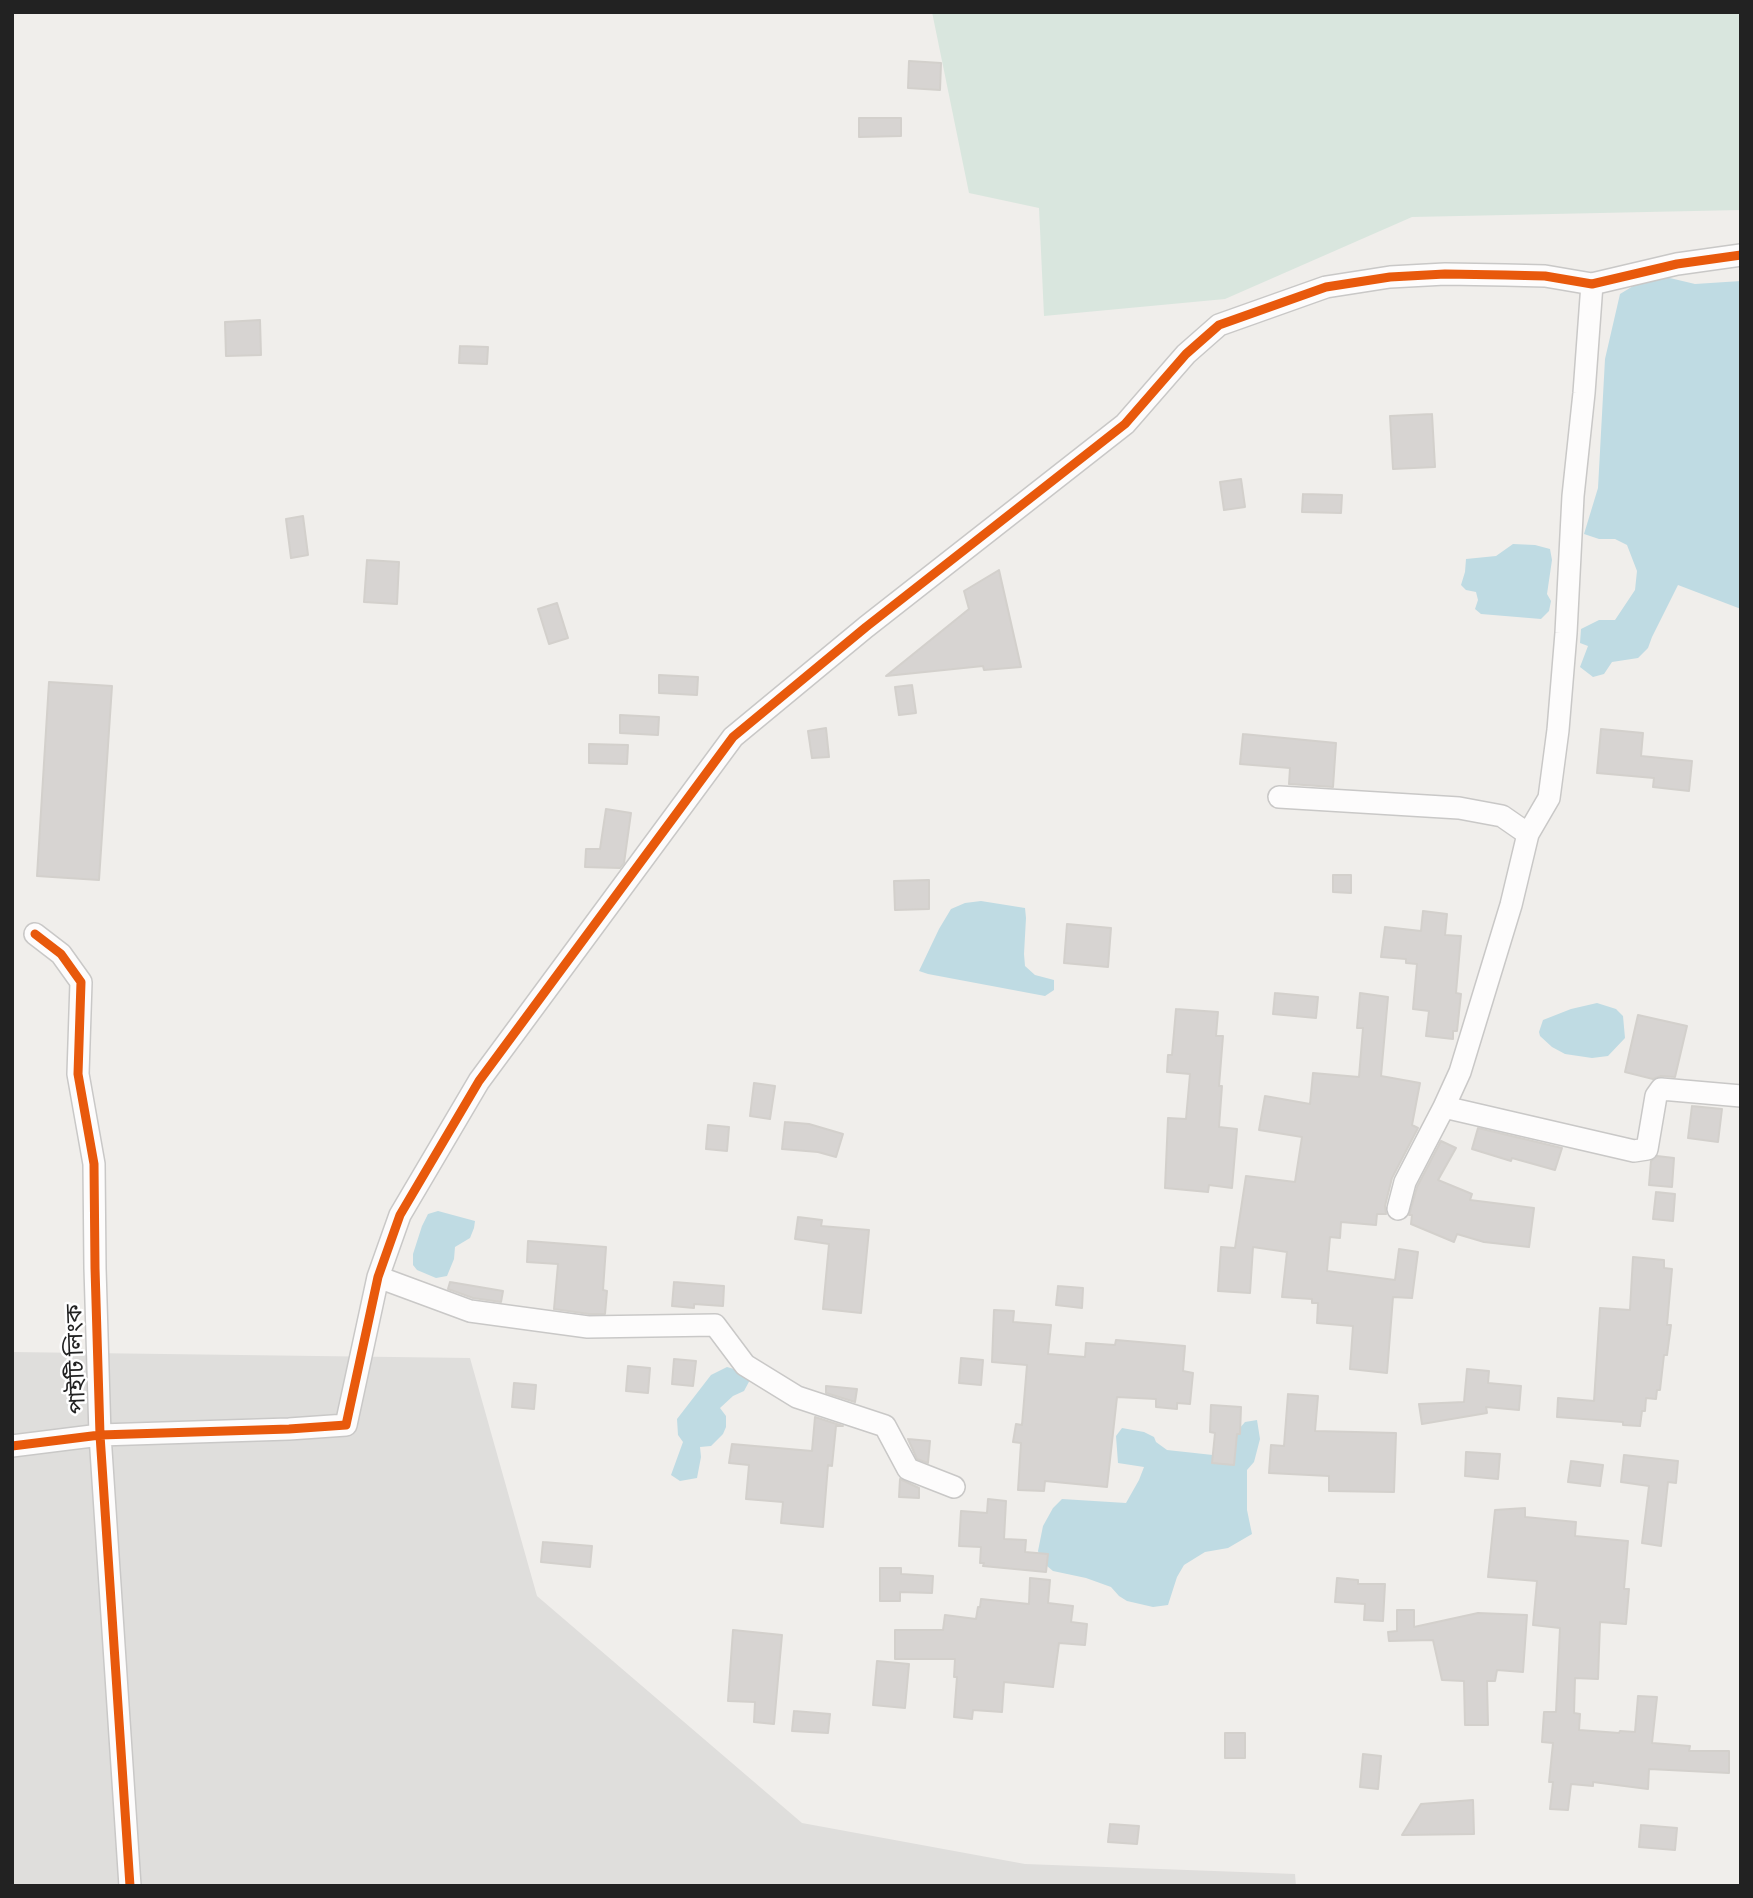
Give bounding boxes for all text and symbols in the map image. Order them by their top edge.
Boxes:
street label: পাইটি লিংক [62,1304,94,1414]

